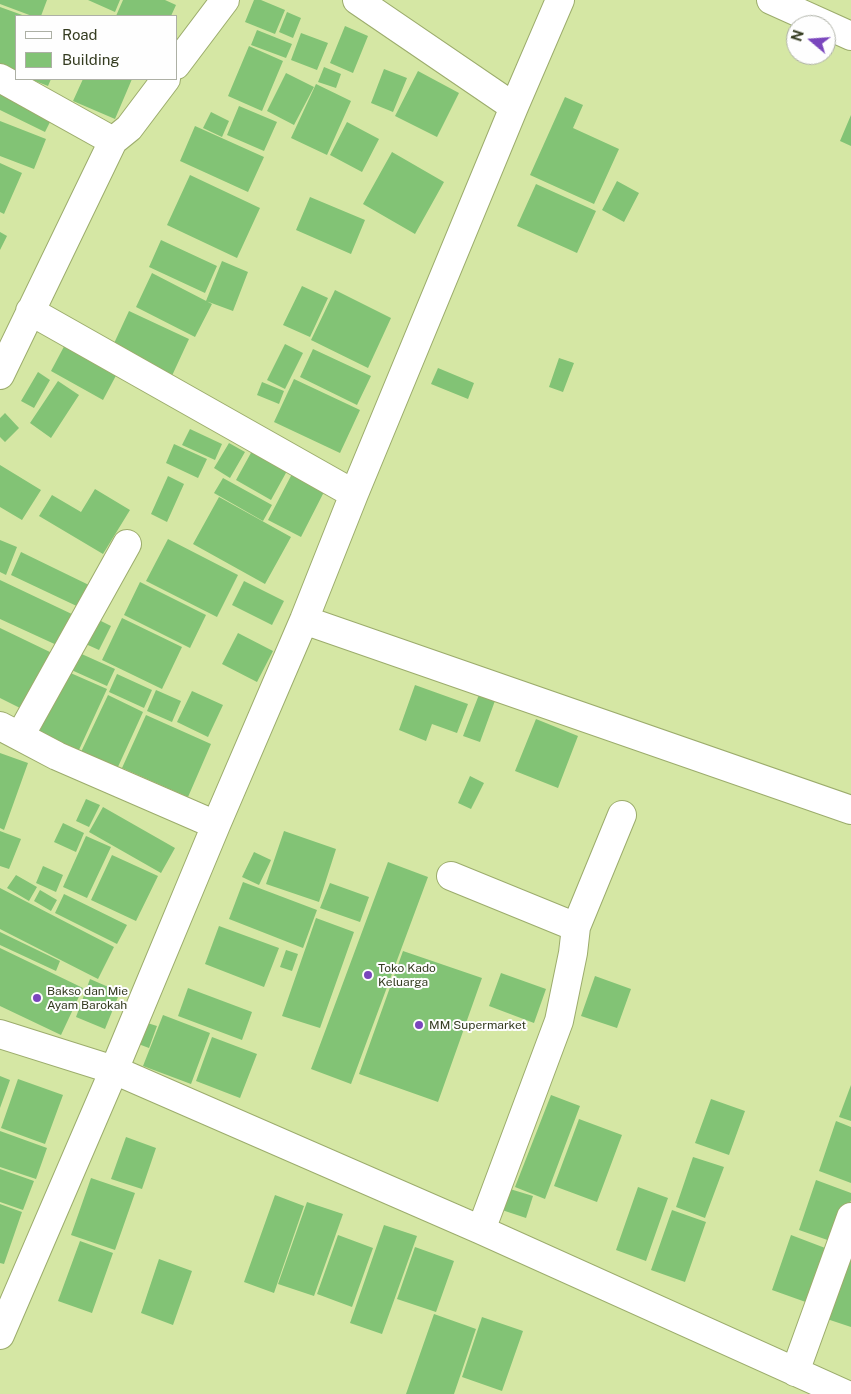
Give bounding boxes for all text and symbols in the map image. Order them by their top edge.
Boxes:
legend [15,15,178,80]
north arrow [786,15,836,65]
text: Road [62,26,98,43]
text: N [788,28,807,43]
text: Building [62,51,120,68]
place label: Toko Kado Keluarga [378,961,436,989]
marker: Toko Kado Keluarga [362,969,374,981]
place label: Bakso dan Mie Ayam Barokah [47,984,128,1012]
marker: Bakso dan Mie Ayam Barokah [31,992,43,1004]
place label: MM Supermarket [429,1018,526,1032]
marker: MM Supermarket [413,1019,425,1031]

